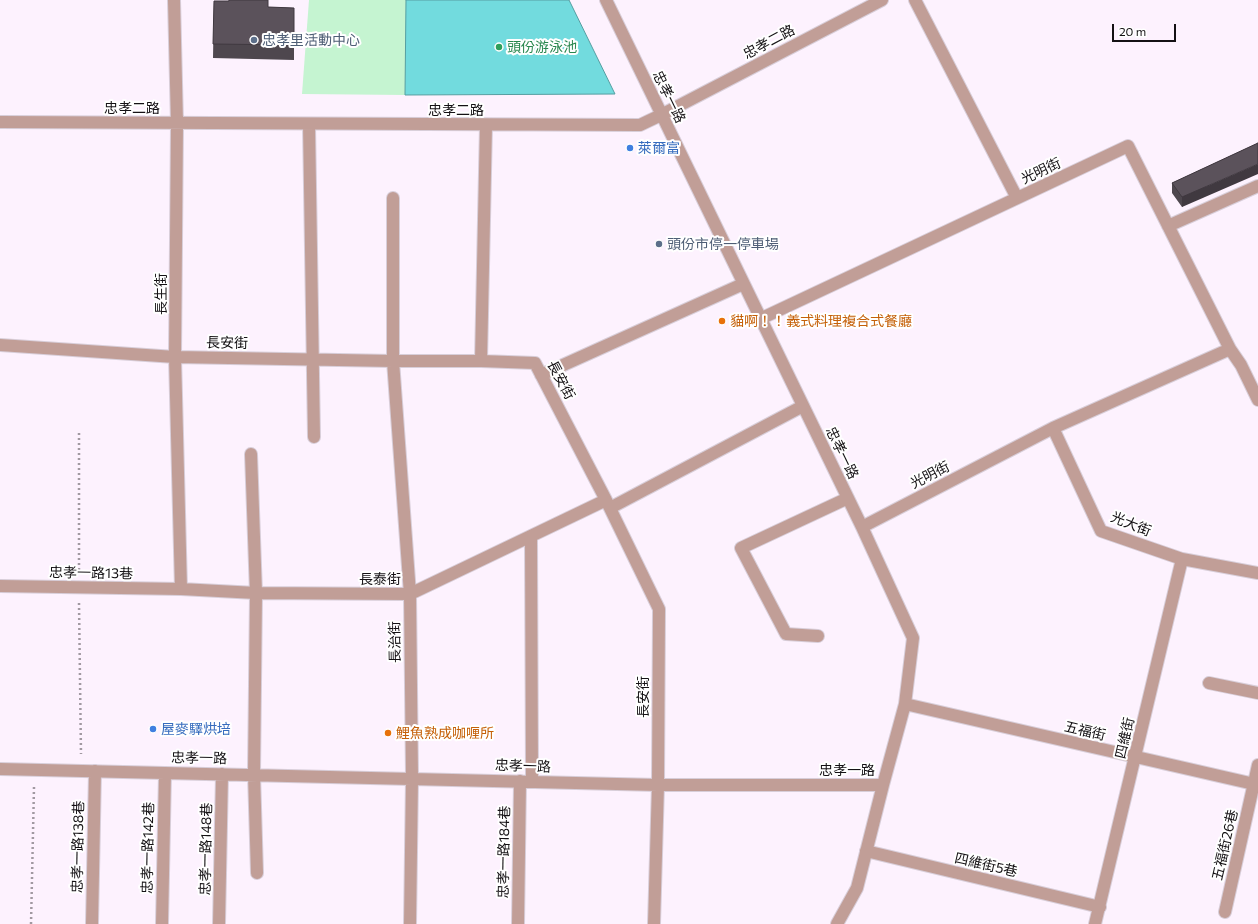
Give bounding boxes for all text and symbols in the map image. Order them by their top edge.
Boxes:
scale bar [1114,16,1178,42]
street label: 忠孝二路 [740,21,798,63]
text: 20 m [1119,24,1146,38]
place label: 忠孝里活動中心 [262,32,360,48]
marker: 忠孝里活動中心 [249,35,259,45]
place label: 頭份游泳池 [507,39,577,55]
marker: 頭份游泳池 [494,42,504,52]
street label: 忠孝一路 [649,68,689,126]
street label: 忠孝二路 [104,100,160,116]
street label: 忠孝二路 [428,102,484,118]
place label: 萊爾富 [638,140,680,156]
marker: 萊爾富 [625,143,635,153]
street label: 光明街 [1018,155,1064,187]
place label: 頭份市停一停車場 [667,236,779,252]
marker: 頭份市停一停車場 [654,239,664,249]
street label: 長生街 [153,273,169,315]
place label: 貓啊！！義式料理複合式餐廳 [730,313,912,329]
marker: 貓啊！！義式料理複合式餐廳 [717,316,727,326]
street label: 長安街 [206,334,248,352]
street label: 長安街 [544,358,578,402]
street label: 忠孝一路 [822,424,862,482]
street label: 光明街 [907,458,953,492]
street label: 光大街 [1108,508,1154,540]
street label: 忠孝一路13巷 [49,564,133,582]
street label: 長泰街 [359,571,401,587]
street label: 長治街 [386,621,404,663]
street label: 長安街 [635,676,651,718]
street label: 四維街 [1112,716,1138,760]
street label: 五福街 [1063,718,1107,744]
place label: 屋麥驛烘培 [161,721,231,737]
marker: 屋麥驛烘培 [148,724,158,734]
place label: 鯉魚熟成咖喱所 [396,725,494,741]
marker: 鯉魚熟成咖喱所 [383,728,393,738]
street label: 忠孝一路 [171,749,227,767]
street label: 忠孝一路 [495,757,551,775]
street label: 忠孝一路 [819,762,875,778]
street label: 忠孝一路138巷 [69,801,87,893]
street label: 忠孝一路142巷 [139,802,157,894]
street label: 忠孝一路148巷 [197,802,215,896]
street label: 忠孝一路184巷 [495,805,513,899]
street label: 五福街26巷 [1209,808,1241,882]
street label: 四維街5巷 [953,850,1019,880]

